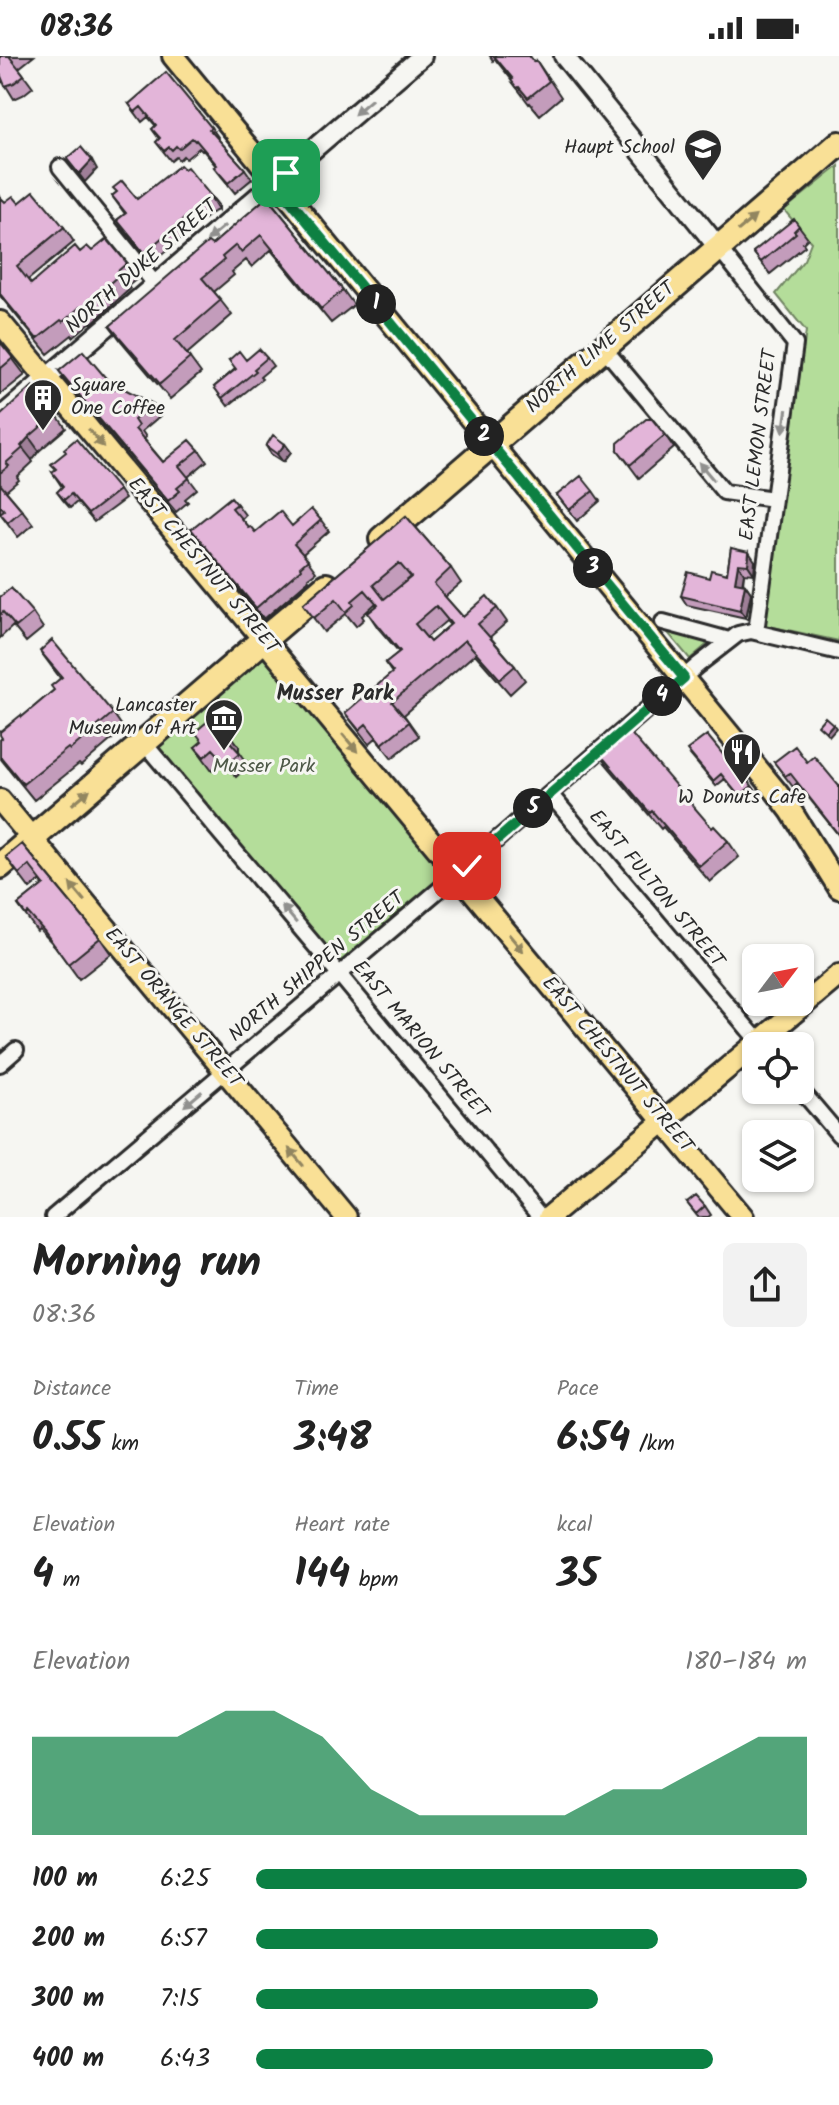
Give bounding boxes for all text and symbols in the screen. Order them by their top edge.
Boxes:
text: 08:36 [40,4,113,52]
one-way arrow [354,98,374,115]
school or university icon: Haupt School [682,127,724,182]
place label: Haupt School [564,132,675,164]
pin [252,139,320,207]
icon: arrive [264,151,308,195]
street label: NORTH DUKE STREET [59,190,227,342]
one-way arrow [736,215,756,232]
one-way arrow [206,223,226,241]
street label: NORTH LIME STREET [519,272,685,422]
pin: 1 [356,284,396,324]
text: 1 [373,286,379,321]
street label: EAST LEMON STREET [731,345,787,542]
place label: Square One Coffee [71,370,165,425]
building icon: Square One Coffee [22,377,64,432]
one-way arrow [778,409,791,434]
pin: 2 [464,416,504,456]
text: 2 [478,418,490,453]
one-way arrow [87,428,104,448]
one-way arrow [698,461,715,481]
street label: EAST CHESTNUT STREET [119,470,288,663]
pin: 3 [573,548,613,588]
text: 3 [587,550,599,585]
pin: 4 [642,676,682,716]
district label: Musser Park [276,677,395,712]
text: 4 [656,678,668,713]
place label: Lancaster Museum of Art [68,690,197,745]
museum icon: Lancaster Museum of Art [203,697,245,752]
restaurant icon: W Donuts Cafe [721,731,763,786]
one-way arrow [341,733,357,753]
park label: Musser Park [213,751,316,783]
place label: W Donuts Cafe [678,782,806,814]
pin: 5 [513,788,553,828]
one-way arrow [70,789,90,806]
text: 5 [527,790,539,825]
street label: EAST FULTON STREET [580,803,733,977]
pin [433,832,501,900]
icon: check [445,844,489,888]
one-way arrow [69,882,85,902]
street label: NORTH SHIPPEN STREET [222,882,414,1051]
one-way arrow [281,905,298,925]
street label: EAST ORANGE STREET [96,920,252,1097]
one-way arrow [507,933,524,954]
north arrow [742,944,814,1016]
map controls [742,944,814,1192]
street label: EAST MARION STREET [343,953,498,1129]
street label: EAST CHESTNUT STREET [533,969,702,1162]
button: locate [742,1032,814,1104]
one-way arrow [183,1090,203,1107]
button: layers [742,1120,814,1192]
one-way arrow [288,1147,305,1167]
text: Morning run [32,1229,261,1299]
button: share [723,1243,807,1327]
text: 08:36 [32,1294,96,1336]
text: Distance [32,1372,111,1407]
text: Time [294,1372,339,1407]
text: Pace [557,1372,599,1407]
text: 0.55 [32,1407,102,1471]
text: 3:48 [294,1407,371,1471]
text: 6:54 [557,1407,630,1471]
text: km [102,1427,139,1462]
text: /km [630,1427,675,1462]
text: Elevation [32,1508,115,1543]
text: Heart rate [294,1508,390,1543]
text: kcal [557,1508,592,1543]
text: 4 [32,1543,54,1607]
text: 144 [294,1543,350,1607]
text: 35 [557,1543,599,1607]
text: m [54,1563,80,1598]
text: bpm [350,1563,398,1598]
text: Elevation [32,1641,130,1683]
text: 180–184 m [685,1641,807,1683]
text: 100 m [32,1858,98,1900]
text: 6:25 [160,1858,210,1900]
text: 200 m [32,1918,105,1960]
text: 6:57 [160,1918,207,1960]
text: 300 m [32,1978,104,2020]
text: 7:15 [160,1978,201,2020]
text: 400 m [32,2038,104,2080]
text: 6:43 [160,2038,210,2080]

